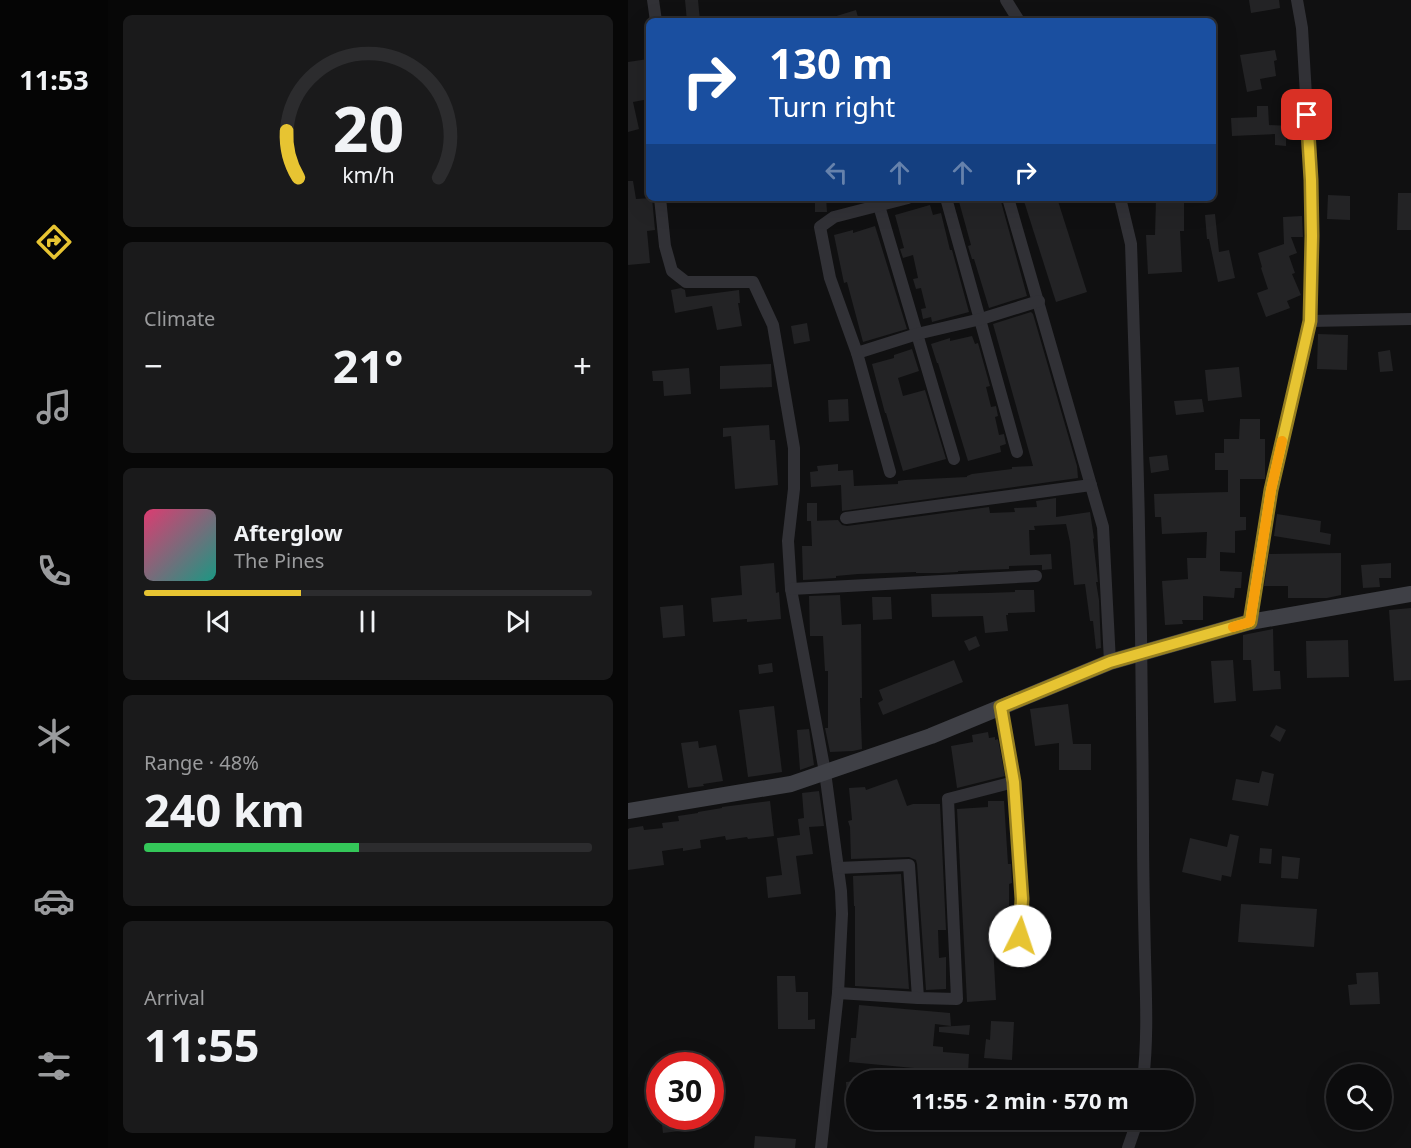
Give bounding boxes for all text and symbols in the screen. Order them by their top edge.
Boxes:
text: 130 m [769,34,893,91]
icon: right [670,42,748,120]
text: 11:53 [19,61,89,98]
text: 20 [332,85,404,170]
text: Turn right [769,88,895,125]
pin [1281,89,1332,140]
icon: arrive [1290,98,1323,131]
icon: left [820,156,853,189]
icon: ahead [883,156,916,189]
icon: ahead [946,156,979,189]
icon: right [1009,156,1042,189]
text: km/h [342,160,394,189]
icon: directions [33,221,75,263]
text: Climate [144,305,215,332]
text: 21° [333,335,403,396]
text: − [144,343,163,388]
text: + [573,343,592,388]
icon: music [33,386,75,428]
text: Afterglow [234,517,343,547]
text: The Pines [234,547,324,574]
icon: phone [33,550,75,592]
icon: previous [202,605,235,638]
icon: pause [351,605,384,638]
icon: next [501,605,534,638]
icon: climate [33,715,75,757]
text: Range · 48% [144,749,259,776]
text: 240 km [144,779,305,840]
icon: car [33,880,75,922]
position arrow [988,904,1052,968]
text: Arrival [144,984,205,1011]
text: 11:55 [144,1014,260,1075]
icon: filters [33,1045,75,1087]
speed limit sign: 30 [646,1052,724,1130]
map controls [1326,1064,1392,1130]
button: search [1326,1064,1392,1130]
text: 11:55 · 2 min · 570 m [911,1085,1129,1115]

